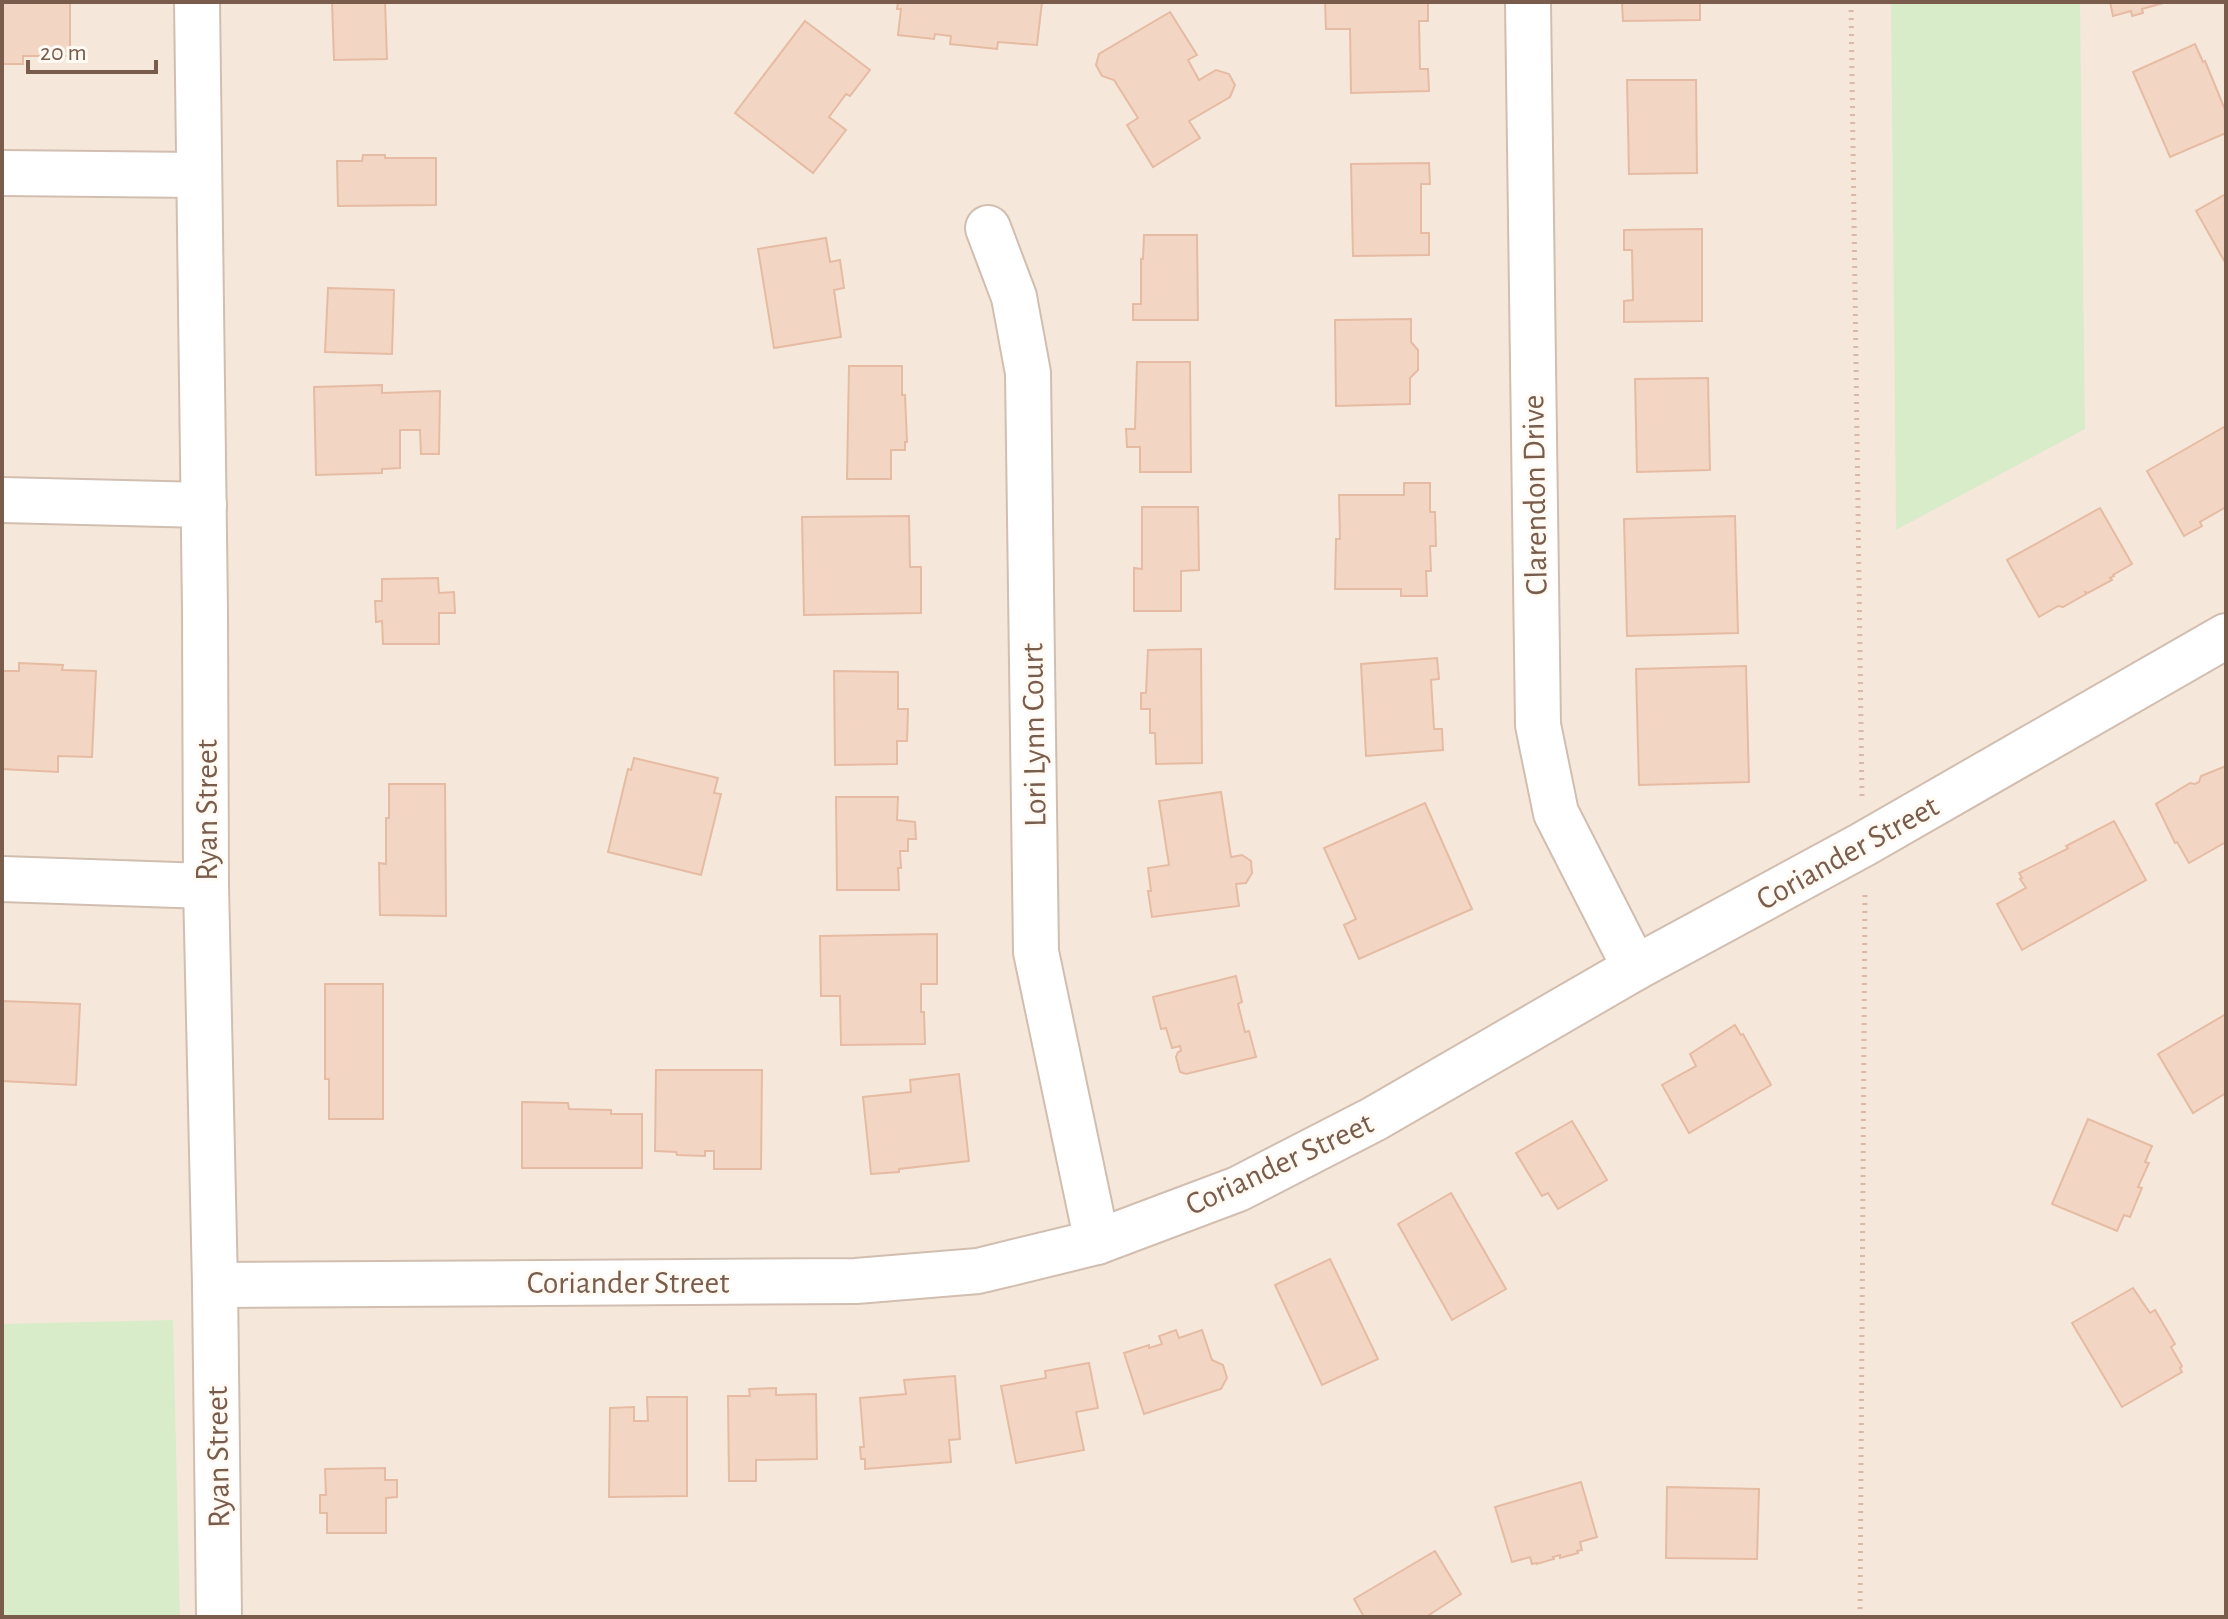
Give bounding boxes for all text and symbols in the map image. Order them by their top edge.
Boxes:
scale bar [28,24,156,74]
text: 20 m [40,41,87,65]
street label: Clarendon Drive [1517,394,1553,596]
street label: Lori Lynn Court [1016,643,1052,827]
street label: Ryan Street [191,739,223,881]
street label: Coriander Street [1751,790,1944,916]
street label: Coriander Street [1181,1107,1378,1221]
street label: Coriander Street [527,1267,729,1299]
street label: Ryan Street [201,1386,235,1528]

